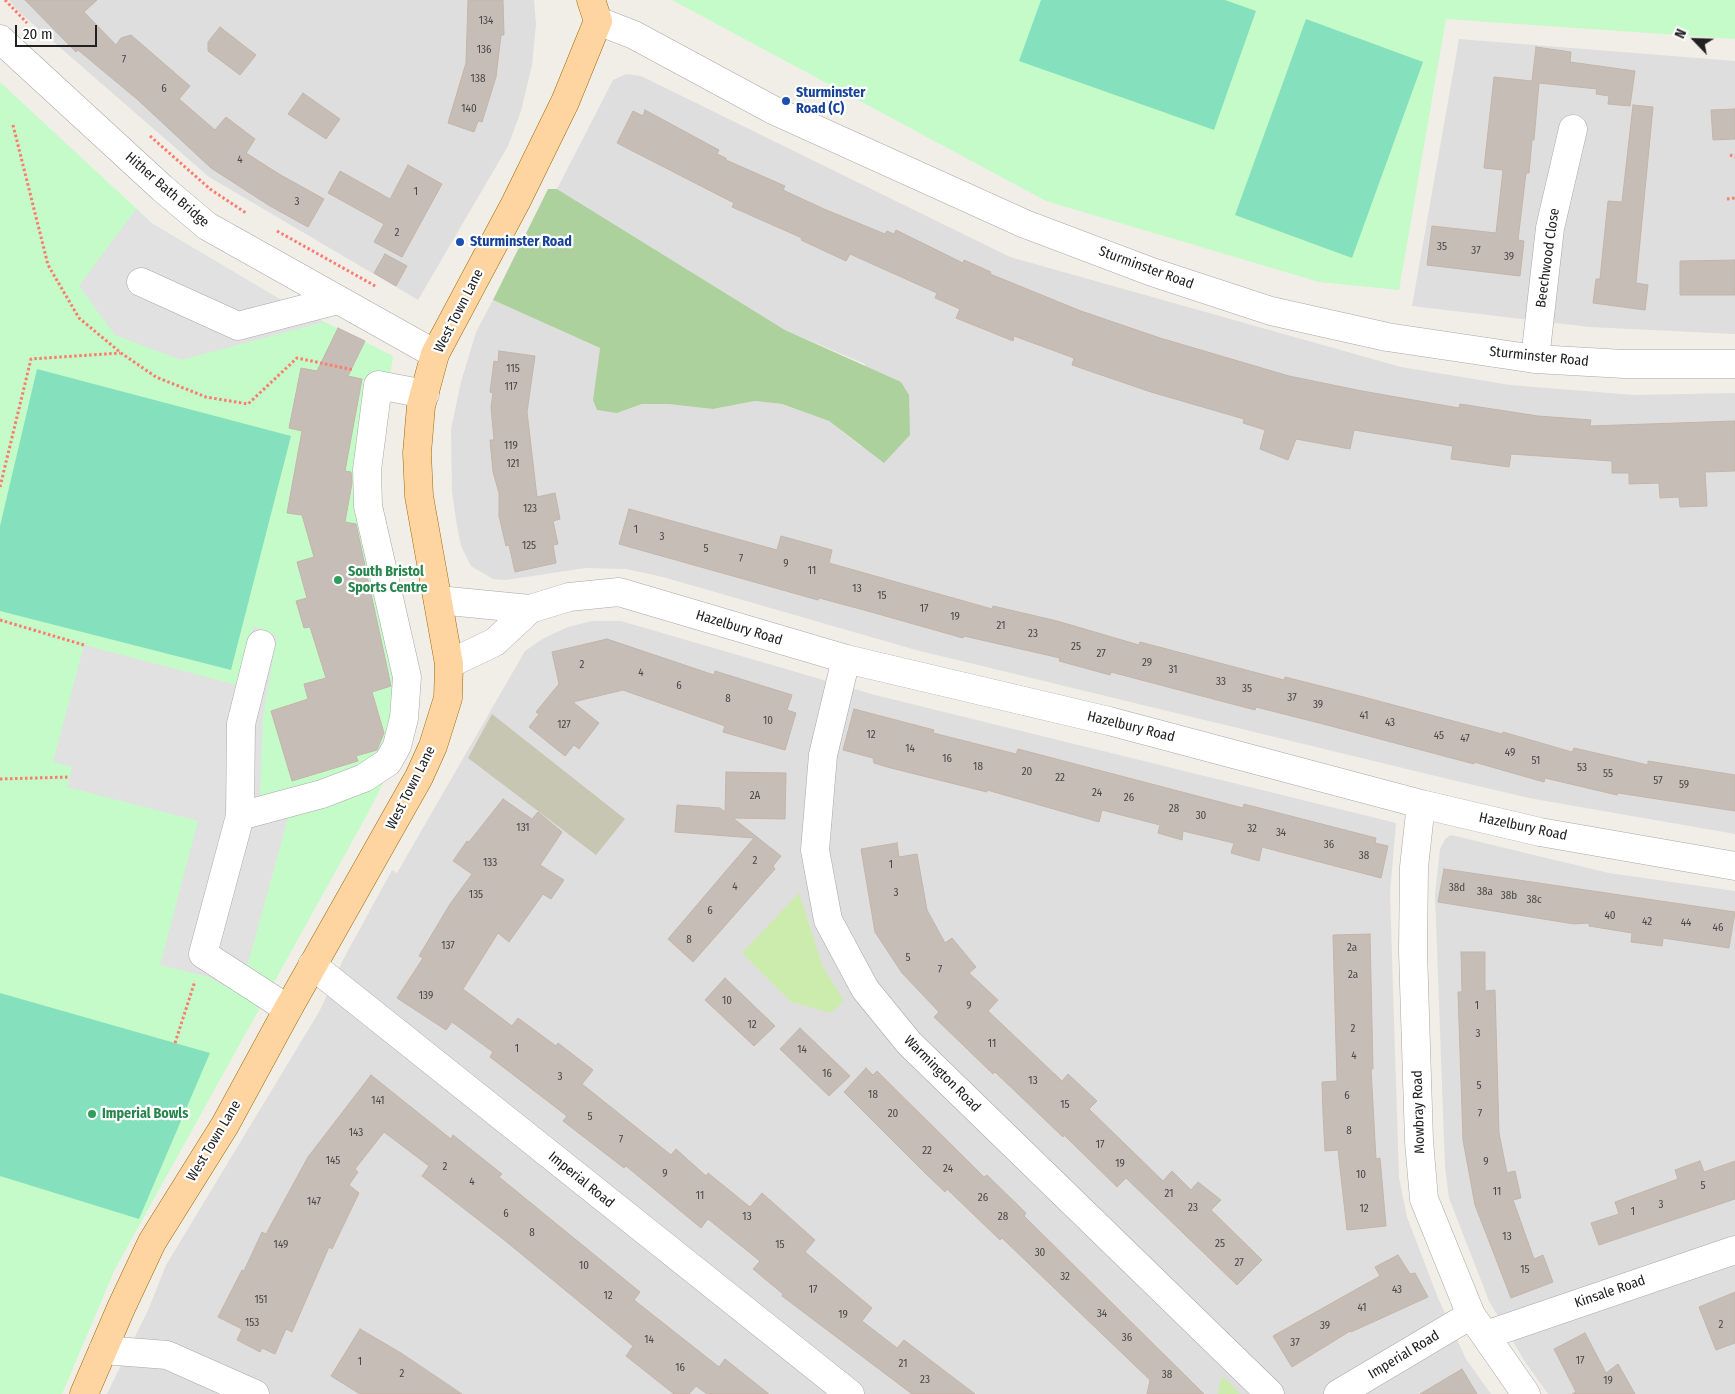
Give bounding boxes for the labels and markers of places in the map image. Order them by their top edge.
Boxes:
place label: Sturminster Road (C) [796,85,865,118]
marker: Sturminster Road (C) [780,95,792,107]
place label: Sturminster Road [470,234,572,250]
marker: Sturminster Road [454,236,466,248]
place label: South Bristol Sports Centre [348,564,428,596]
marker: South Bristol Sports Centre [332,574,344,586]
place label: Imperial Bowls [102,1106,188,1122]
marker: Imperial Bowls [86,1108,98,1120]

